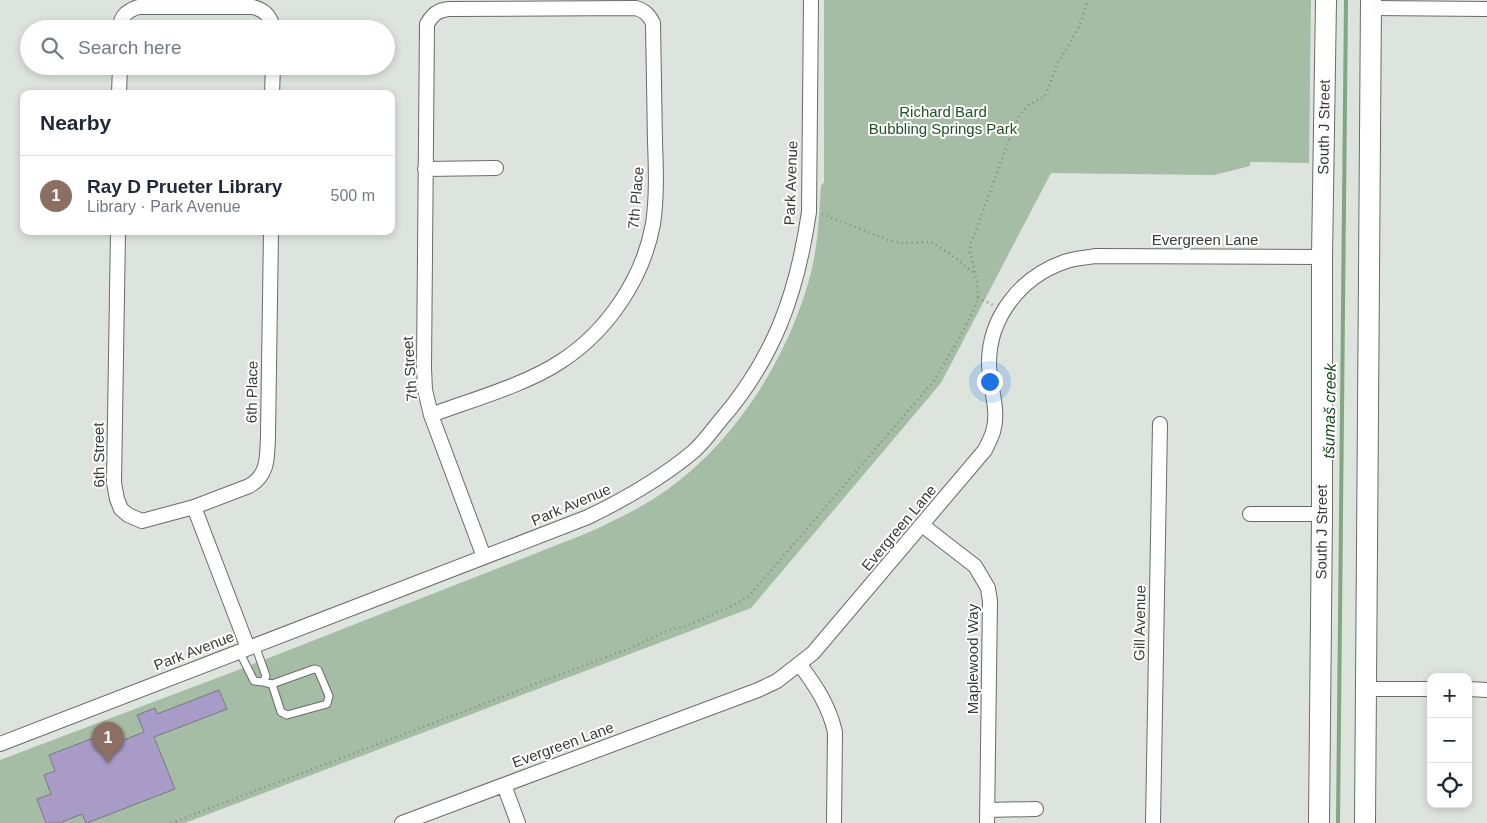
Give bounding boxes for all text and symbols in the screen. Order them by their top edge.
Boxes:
search box [20,20,395,75]
icon: search [38,34,66,62]
text: Search here [78,37,182,58]
street label: South J Street [1314,79,1333,175]
park label: Richard Bard Bubbling Springs Park [869,103,1018,137]
text: Nearby [40,111,111,134]
street label: Park Avenue [781,140,800,226]
street label: 7th Place [624,166,647,230]
text: Ray D Prueter Library [87,176,282,197]
text: 1 [52,187,60,204]
text: 500 m [331,187,375,204]
text: Library · Park Avenue [87,198,241,215]
street label: Evergreen Lane [1152,231,1258,248]
street label: 7th Street [399,335,420,402]
street label: 6th Place [242,361,261,423]
water label: tšumaš creek [1320,362,1339,459]
your location [977,369,1003,395]
street label: 6th Street [89,422,108,488]
street label: Park Avenue [528,480,613,529]
street label: Evergreen Lane [858,481,939,574]
street label: South J Street [1312,484,1330,580]
street label: Gill Avenue [1130,585,1149,661]
street label: Maplewood Way [964,603,981,714]
street label: Park Avenue [151,627,236,674]
map controls [1427,673,1472,808]
button: + [1427,673,1472,718]
street label: Evergreen Lane [510,718,616,771]
button: − [1427,718,1472,763]
pin: 1 [92,722,124,763]
button: locate [1427,763,1472,808]

